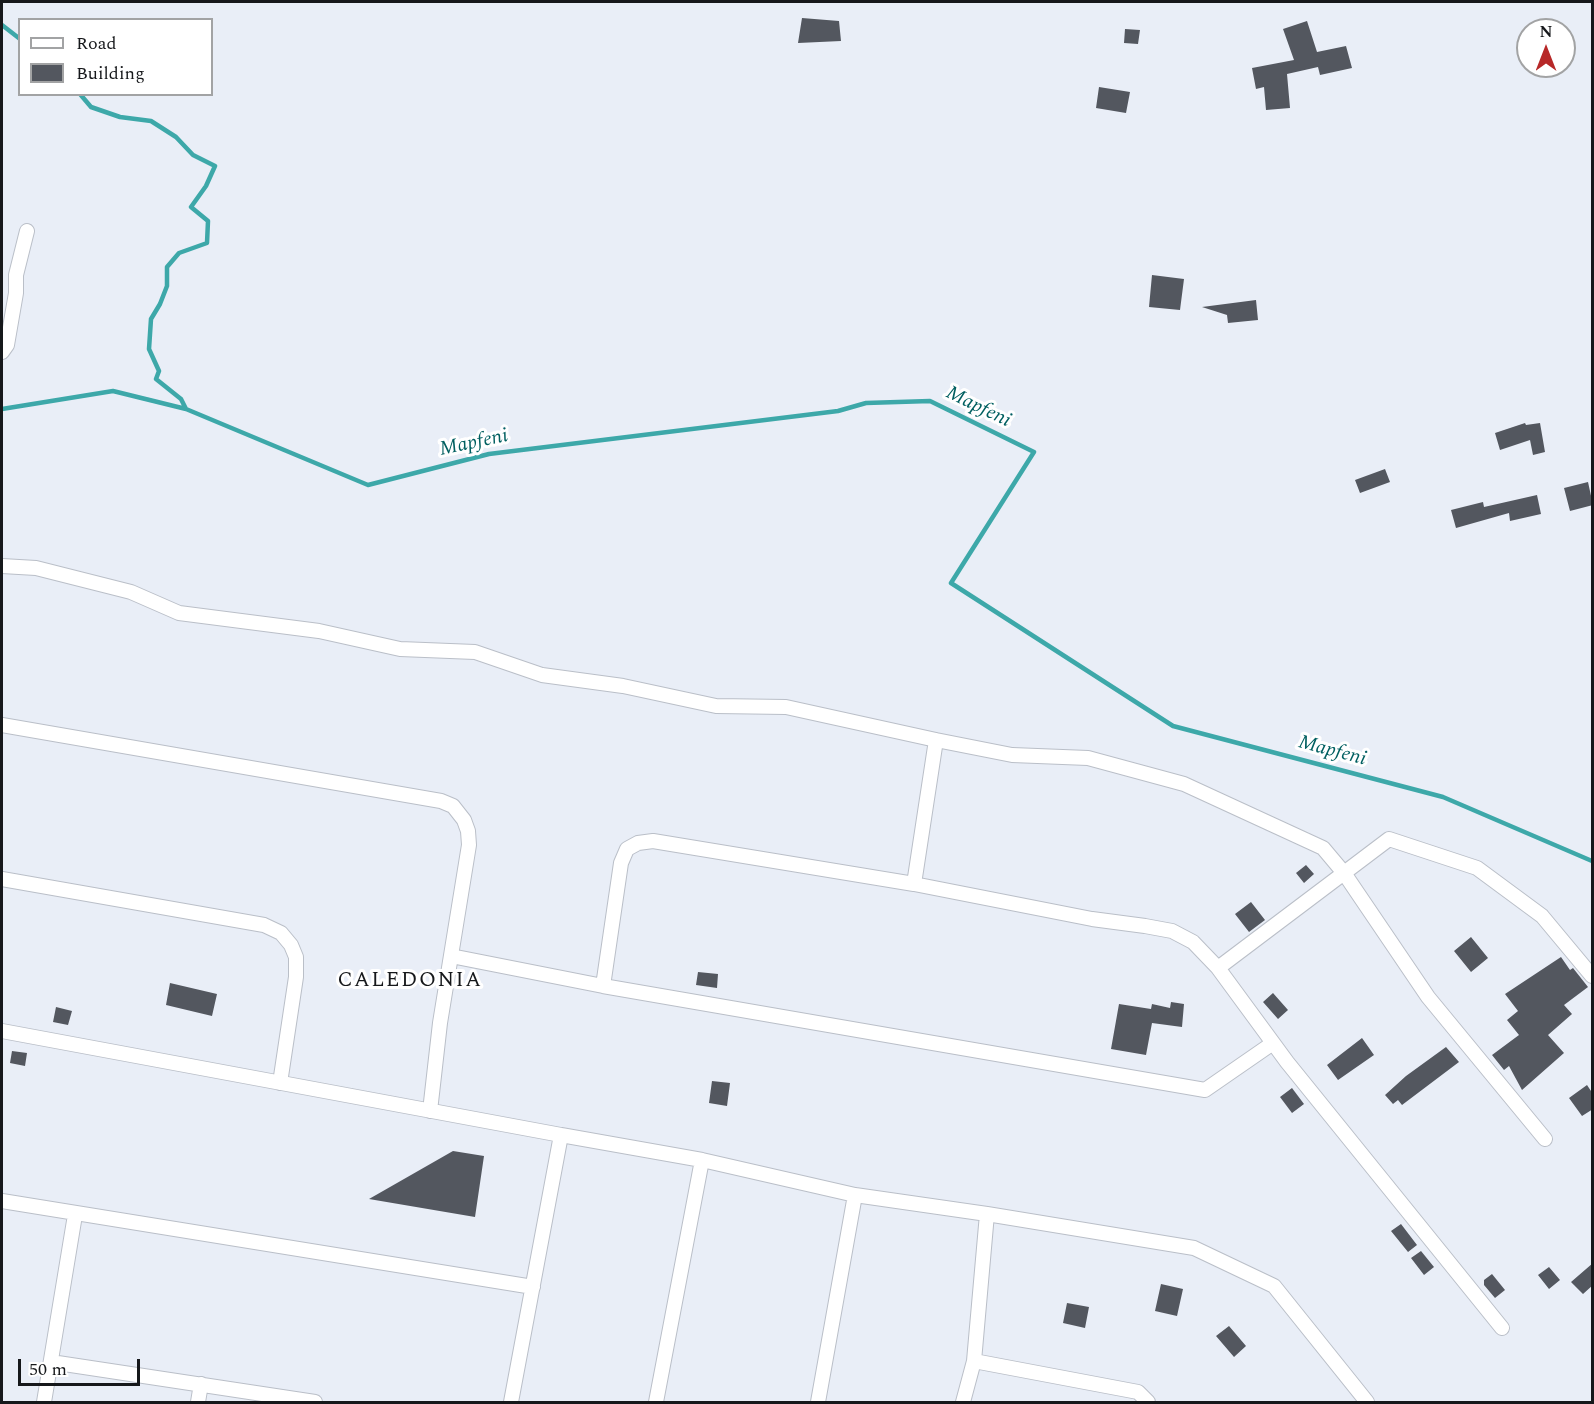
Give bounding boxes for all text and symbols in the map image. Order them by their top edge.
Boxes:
legend [18,18,213,96]
north arrow [1516,18,1576,78]
text: N [1539,20,1553,44]
text: Road [76,30,117,57]
text: Building [76,60,145,87]
water label: Mapfeni [941,382,1015,434]
water label: Mapfeni [437,425,511,463]
water label: Mapfeni [1295,731,1369,773]
district label: CALEDONIA [338,969,482,995]
scale bar [21,1347,142,1385]
text: 50 m [29,1356,67,1383]

